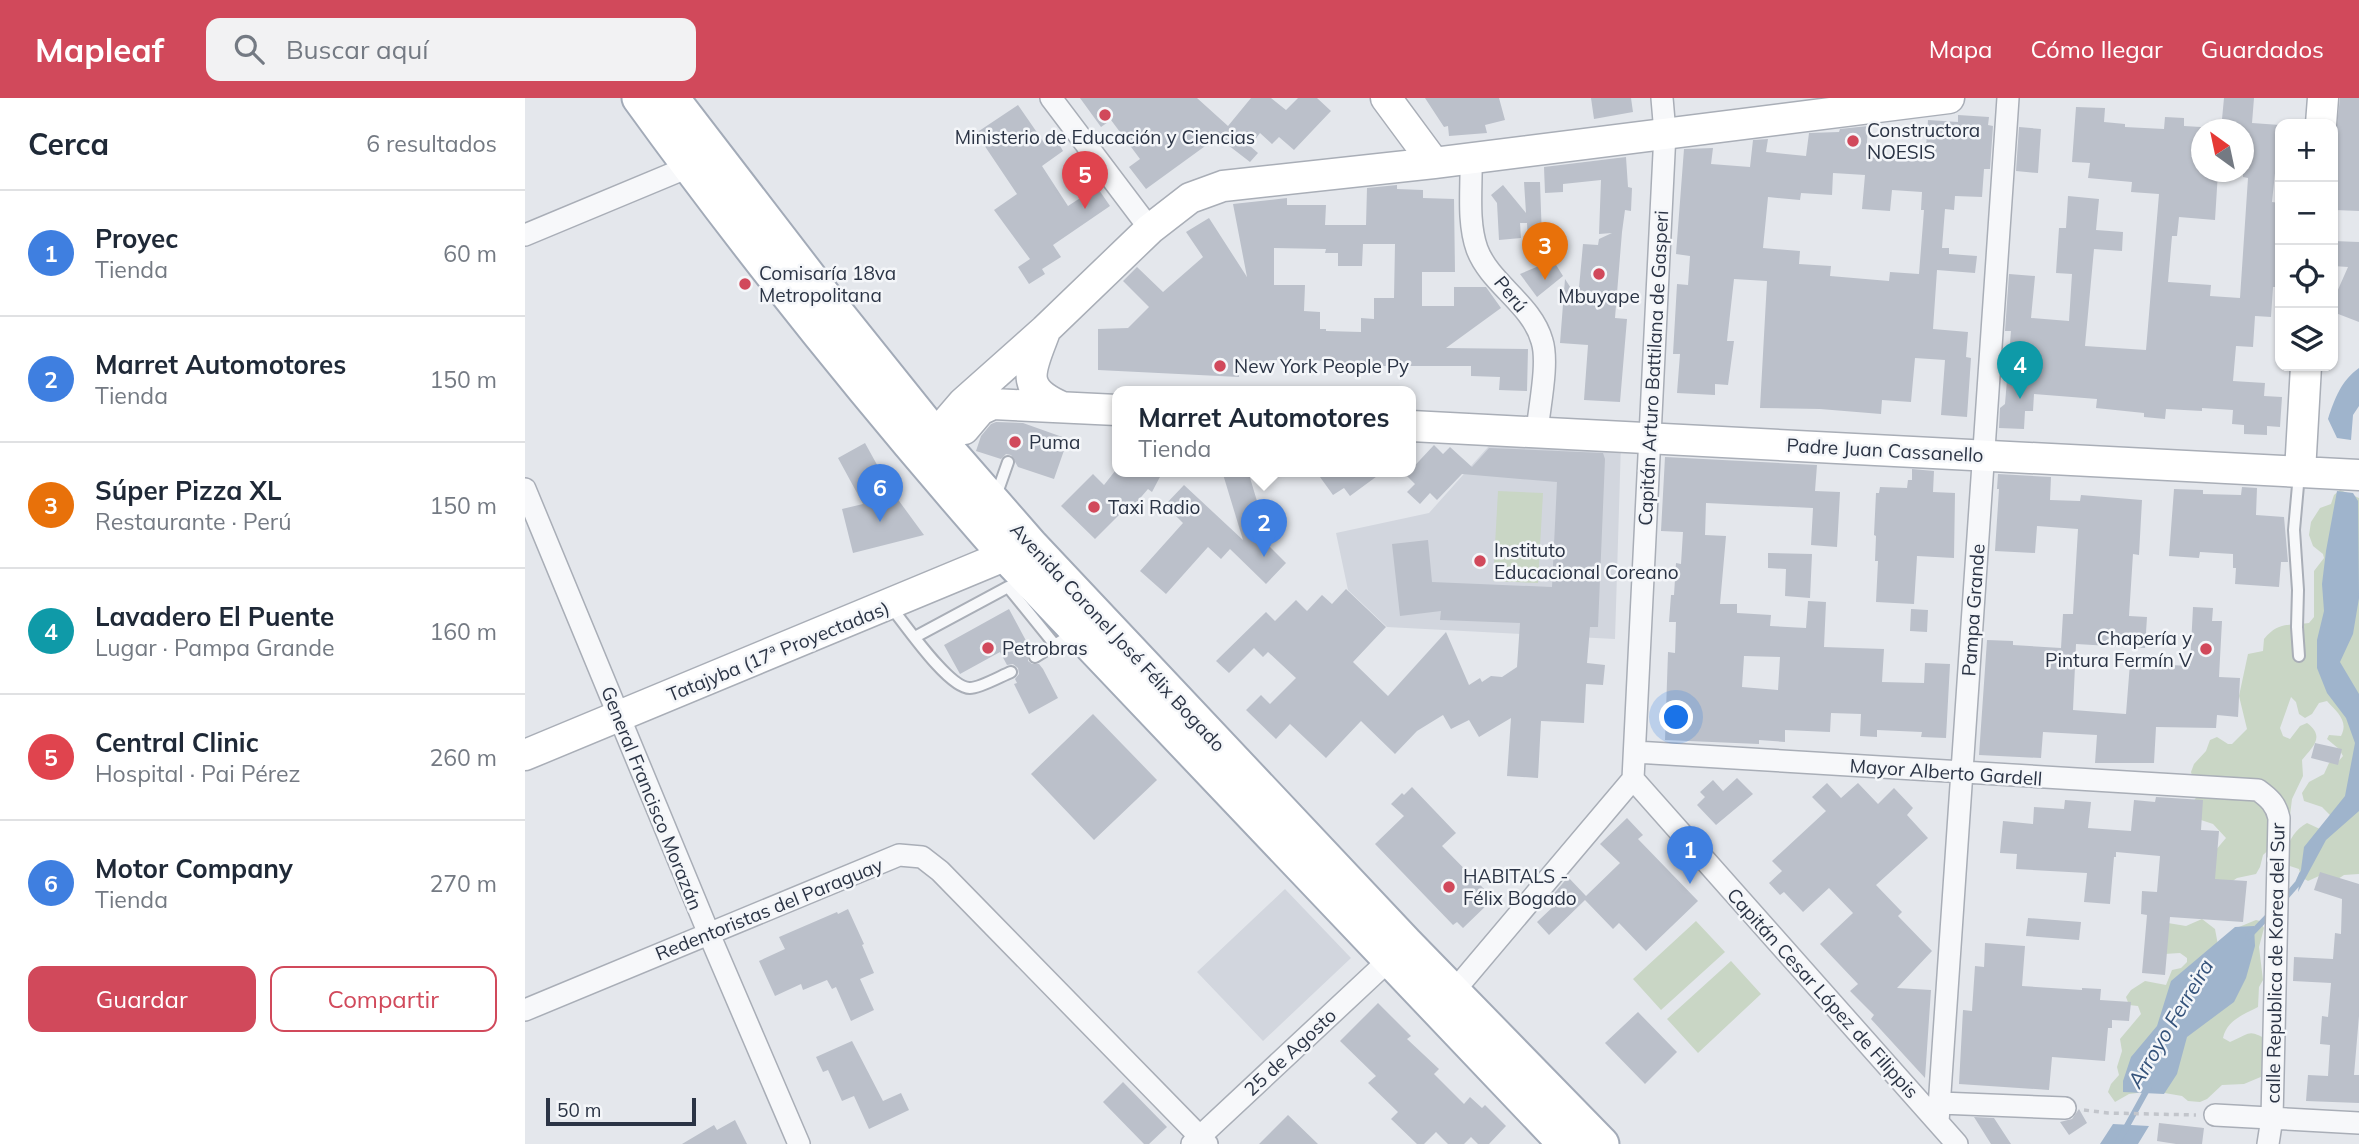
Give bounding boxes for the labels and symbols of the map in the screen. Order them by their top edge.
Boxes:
marker: Ministerio de Educación y Ciencias [1097,107,1113,123]
place label: Constructora NOESIS [1867,118,1980,164]
north arrow [2191,119,2254,182]
place label: Ministerio de Educación y Ciencias [955,125,1255,149]
marker: Constructora NOESIS [1845,133,1861,149]
pin: 5 [1062,151,1108,209]
street label: Capitán Arturo Battilana de Gasperi [1633,210,1673,526]
pin: 3 [1522,222,1568,280]
place label: Comisaría 18va Metropolitana [759,261,896,307]
marker: Mbuyape [1591,266,1607,282]
street label: Perú [1489,271,1533,317]
marker: Comisaría 18va Metropolitana [737,276,753,292]
place label: Mbuyape [1558,284,1640,308]
pin: 4 [1997,341,2043,399]
place label: New York People Py [1234,354,1409,378]
marker: New York People Py [1212,358,1228,374]
place label: Puma [1029,430,1080,454]
street label: Padre Juan Cassanello [1786,433,1984,467]
marker: Puma [1007,434,1023,450]
pin: 6 [857,464,903,522]
place label: Taxi Radio [1108,495,1200,519]
marker: Taxi Radio [1086,499,1102,515]
pin: 2 [1241,499,1287,557]
street label: Avenida Coronel José Félix Bogado [1005,517,1231,757]
place label: Instituto Educacional Coreano [1494,538,1679,584]
street label: Pampa Grande [1956,543,1990,677]
marker: Instituto Educacional Coreano [1472,553,1488,569]
street label: Tatajyba (17ª Proyectadas) [663,595,893,707]
place label: Chapería y Pintura Fermín V [2045,626,2193,672]
place label: Petrobras [1002,636,1088,660]
marker: Petrobras [980,640,996,656]
marker: Chapería y Pintura Fermín V [2198,641,2214,657]
street label: General Francisco Morazán [596,683,708,913]
your location [1659,700,1693,734]
street label: Mayor Alberto Gardell [1849,753,2043,791]
street label: calle Republica de Korea del Sur [2261,822,2289,1103]
pin: 1 [1667,826,1713,884]
street label: Redentoristas del Paraguay [652,852,886,966]
place label: HABITALS - Félix Bogado [1463,864,1577,910]
marker: HABITALS - Félix Bogado [1441,879,1457,895]
street label: Capitán Cesar López de Filippis [1722,883,1924,1103]
water label: Arroyo Ferreira [2121,954,2219,1093]
street label: 25 de Agosto [1239,1003,1341,1101]
scale bar [546,1095,697,1127]

